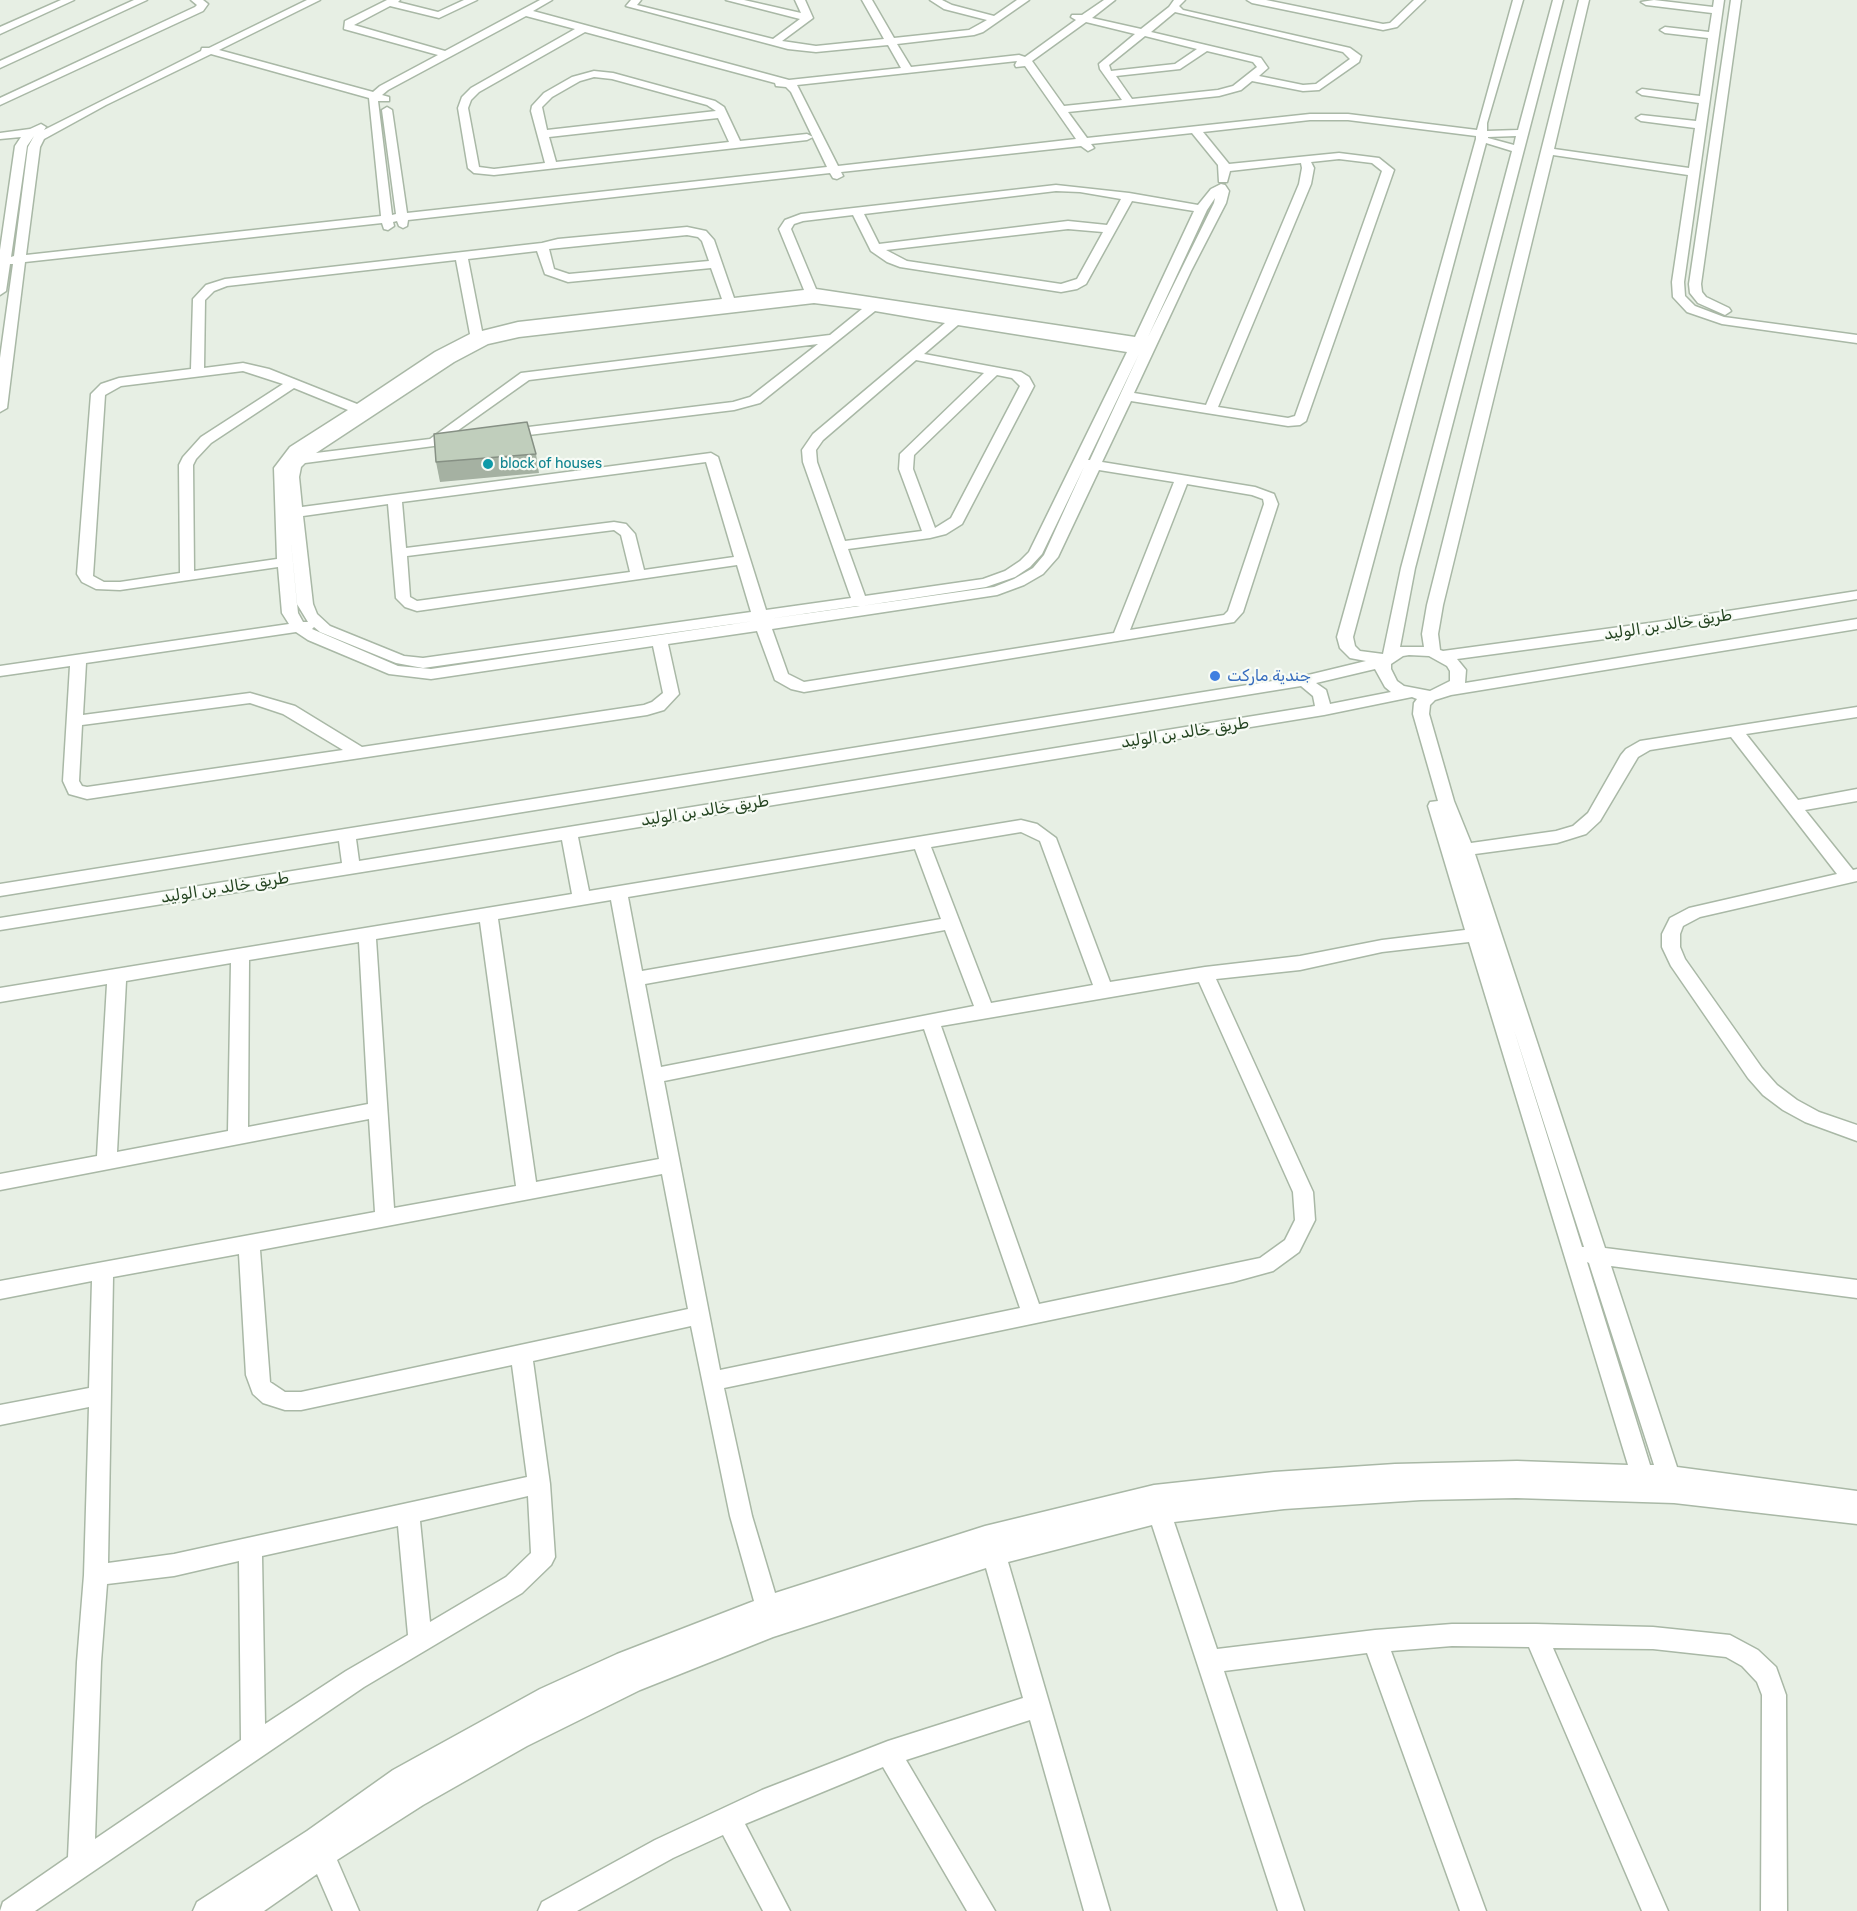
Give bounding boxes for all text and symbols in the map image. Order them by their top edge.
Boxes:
place label: block of houses [500,456,602,472]
marker: block of houses [481,457,495,471]
street label: طريق خالد بن الوليد [1603,605,1733,645]
place label: جندية ماركت [1227,666,1311,686]
marker: جندية ماركت [1208,669,1222,683]
street label: طريق خالد بن الوليد [1120,713,1250,753]
street label: طريق خالد بن الوليد [640,791,770,831]
street label: طريق خالد بن الوليد [160,868,290,908]

